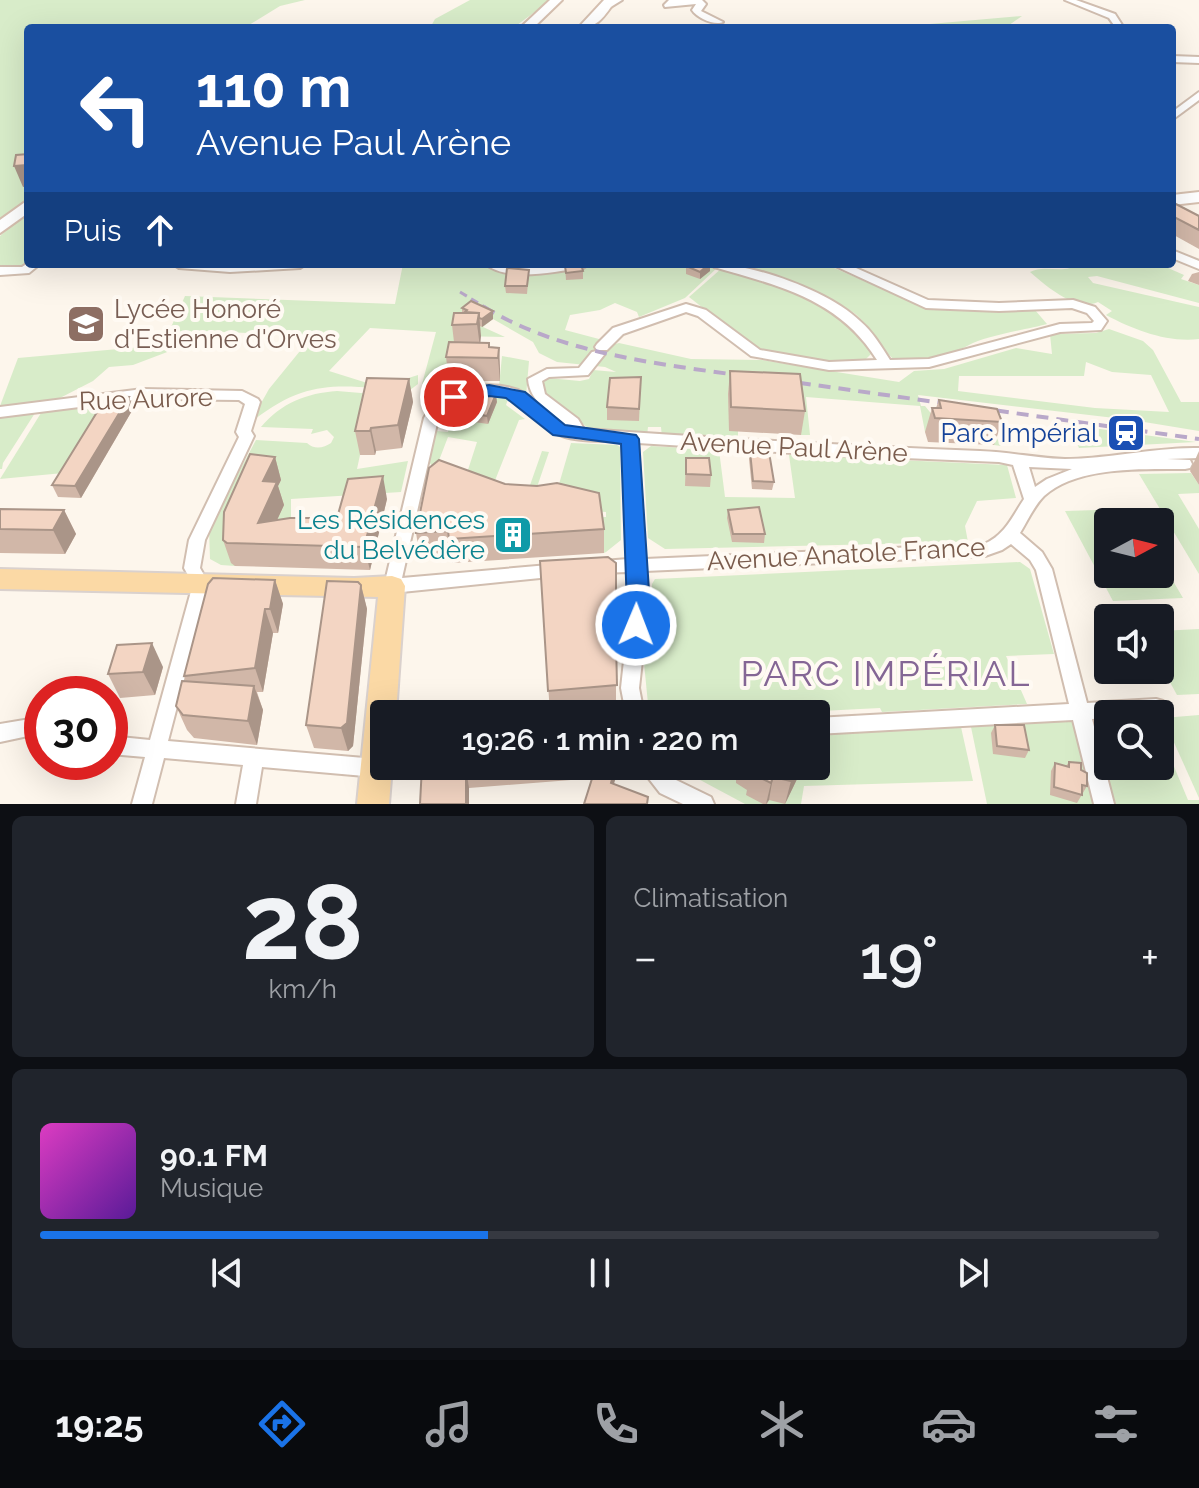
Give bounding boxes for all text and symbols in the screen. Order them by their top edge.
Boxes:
text: 110 m [196,54,351,120]
icon: left [64,56,168,160]
text: Avenue Paul Arène [196,121,511,163]
icon: ahead [138,208,182,252]
text: Puis [64,213,122,248]
place label: Lycée Honoré d'Estienne d'Orves [114,294,337,354]
school or university icon: Lycée Honoré d'Estienne d'Orves [65,303,107,345]
pin [420,363,488,431]
icon: arrive [432,375,476,419]
street label: Rue Aurore [78,382,214,416]
station icon: Parc Impérial [1105,412,1147,454]
place label: Parc Impérial [941,418,1099,448]
street label: Avenue Paul Arène [680,426,908,468]
place label: Les Résidences du Belvédère [297,505,485,565]
north arrow [1094,508,1174,588]
map controls [1094,508,1174,780]
building icon: Les Résidences du Belvédère [492,514,534,556]
street label: Avenue Anatole France [706,532,986,576]
position arrow [594,583,678,667]
button: sound [1094,604,1174,684]
district label: PARC IMPÉRIAL [741,652,1031,694]
speed limit sign: 30 [24,676,128,780]
button: search [1094,700,1174,780]
text: 19:26 · 1 min · 220 m [462,722,738,757]
text: 28 [242,861,363,983]
text: Climatisation [634,883,788,913]
text: 19° [860,923,938,993]
text: − [634,932,657,983]
text: + [1141,932,1159,983]
text: km/h [268,974,337,1004]
text: 90.1 FM [160,1138,268,1173]
text: Musique [160,1173,263,1203]
icon: previous [205,1251,249,1295]
icon: pause [578,1251,622,1295]
icon: next [951,1251,995,1295]
icon: directions [254,1396,310,1452]
icon: music [421,1396,477,1452]
icon: phone [588,1396,644,1452]
icon: climate [754,1396,810,1452]
icon: car [921,1396,977,1452]
icon: filters [1088,1396,1144,1452]
text: 19:25 [55,1403,143,1445]

